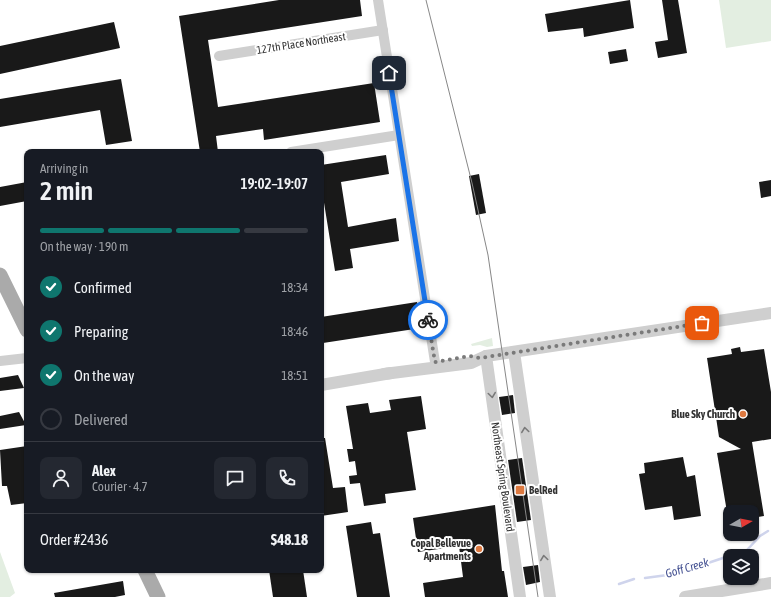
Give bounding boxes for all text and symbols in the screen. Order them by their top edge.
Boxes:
street label: 127th Place Northeast [256,30,346,56]
pin [372,56,406,90]
icon: home [378,62,400,84]
text: Arriving in [40,161,88,176]
text: 19:02–19:07 [240,175,308,192]
text: 2 min [40,176,93,206]
text: On the way · 190 m [40,239,128,254]
icon: check [40,276,62,298]
text: Confirmed [74,279,132,296]
text: 18:34 [281,280,308,295]
courier [408,300,448,340]
pin [685,306,719,340]
icon: bike [417,309,439,331]
icon: bag [691,312,713,334]
icon: check [40,320,62,342]
text: Preparing [74,323,128,340]
text: 18:46 [281,324,308,339]
icon: check [40,364,62,386]
text: On the way [74,367,135,384]
text: 18:51 [281,368,308,383]
one-way arrow [487,392,496,398]
place label: Blue Sky Church [671,408,735,420]
marker: Blue Sky Church [738,409,748,419]
text: Delivered [74,411,128,428]
street label: Northeast Spring Boulevard [489,421,517,533]
one-way arrow [521,427,530,433]
button: person [40,457,82,499]
button: chat [214,457,256,499]
button: phone [266,457,308,499]
text: Alex [92,462,116,479]
text: Courier · 4.7 [92,479,148,494]
marker: BelRed [514,484,526,496]
place label: BelRed [529,484,558,496]
north arrow [723,505,759,541]
map controls [723,505,759,585]
text: Order #2436 [40,531,108,548]
text: $48.18 [271,531,308,548]
place label: Copal Bellevue Apartments [410,537,471,562]
marker: Copal Bellevue Apartments [474,544,484,554]
button: layers [723,549,759,585]
one-way arrow [540,555,549,562]
water label: Goff Creek [664,555,711,581]

